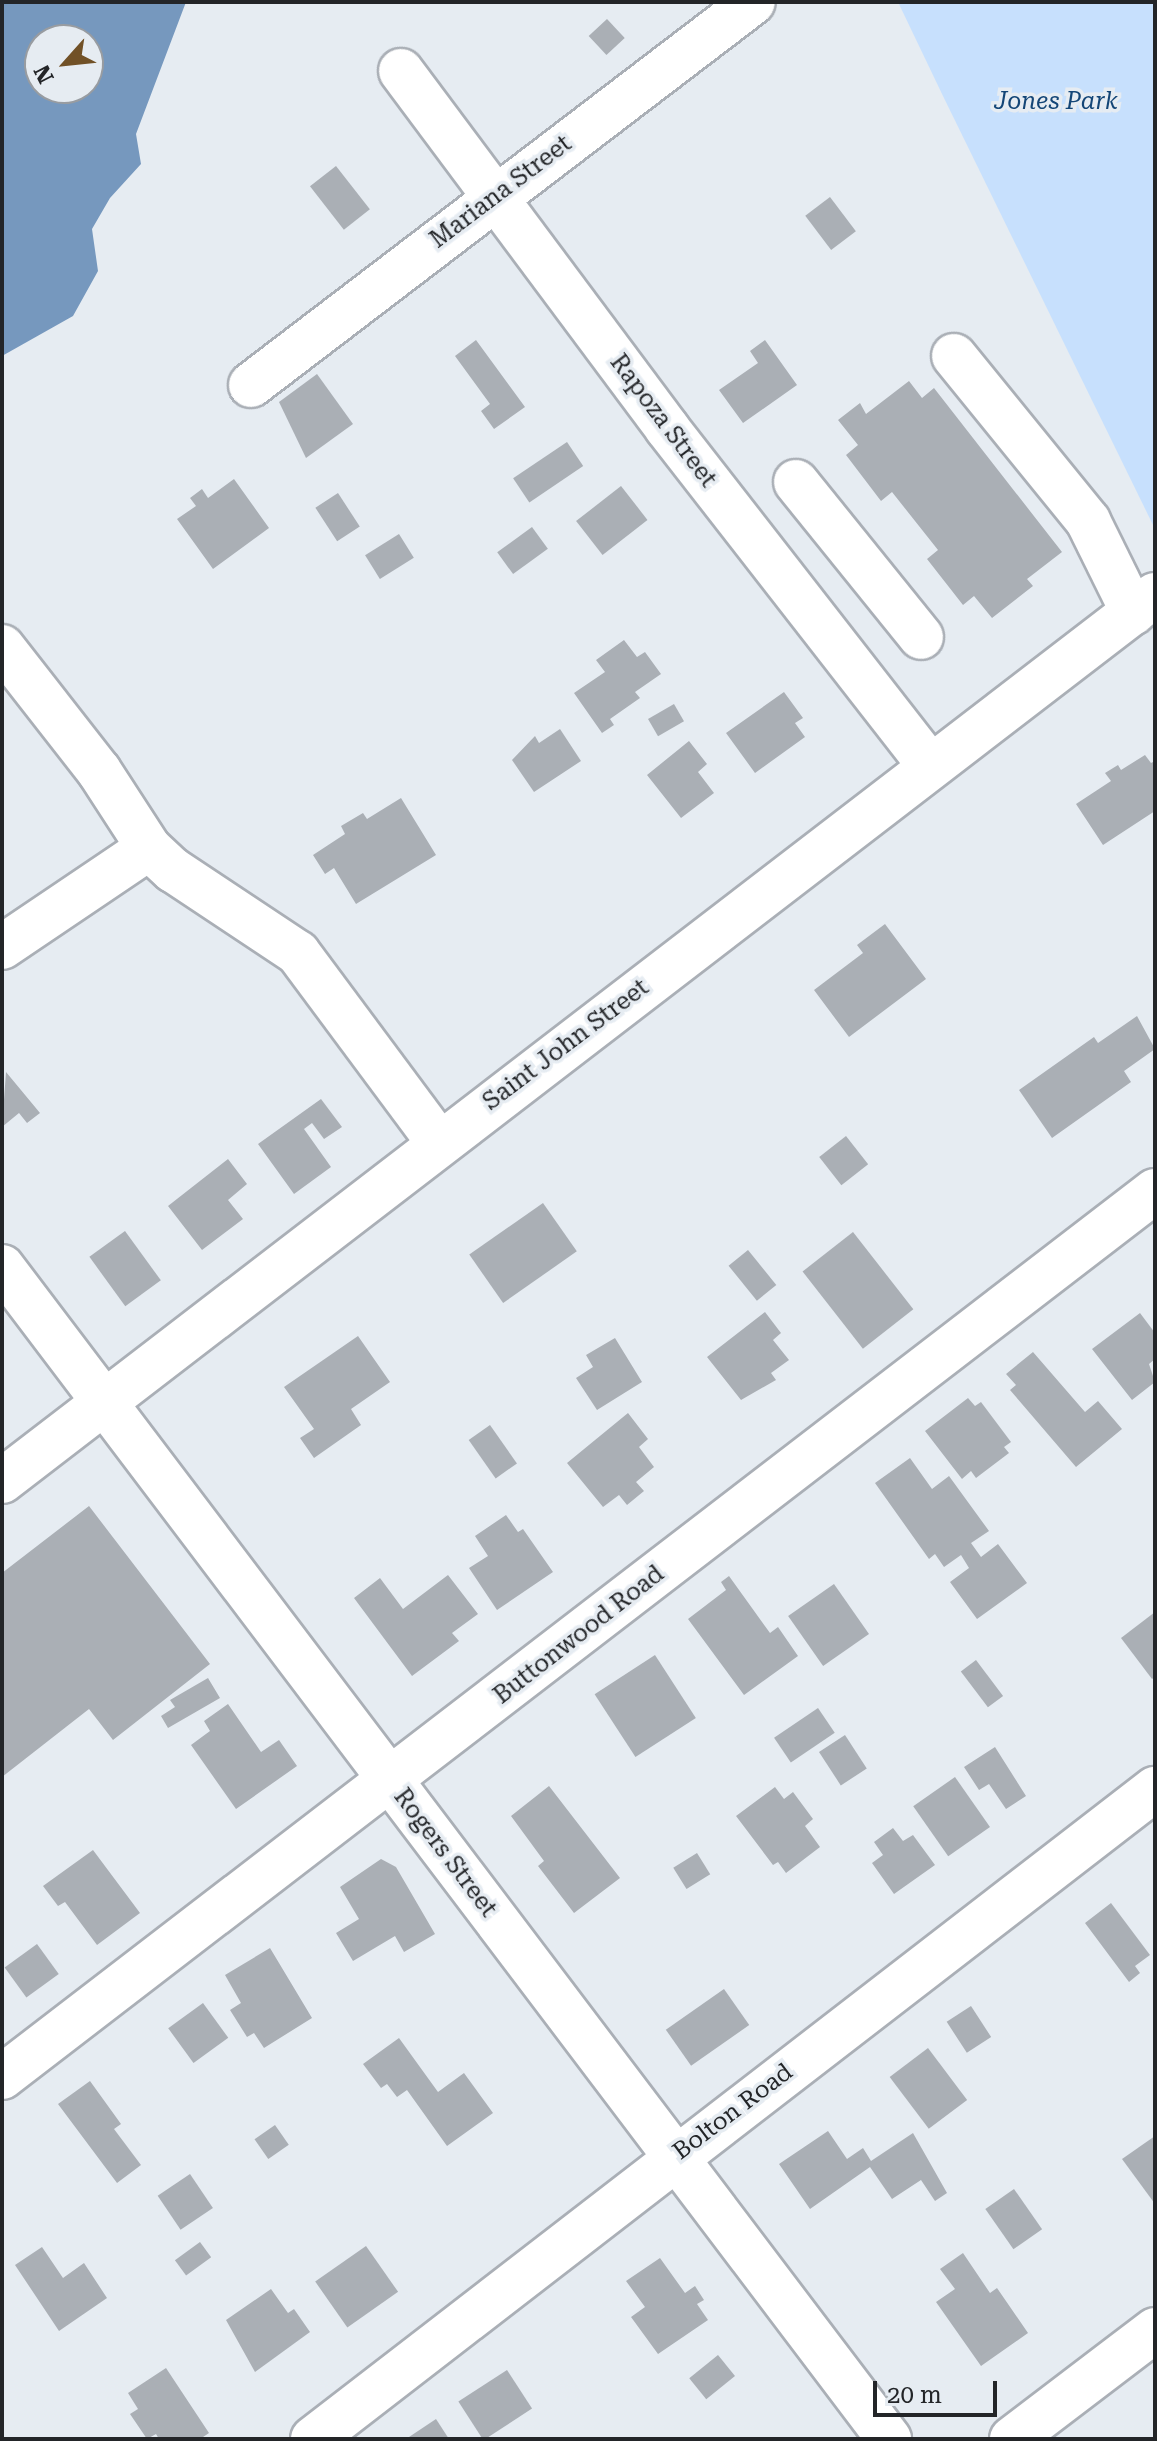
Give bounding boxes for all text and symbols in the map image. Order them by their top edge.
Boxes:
north arrow [24,24,104,104]
text: N [29,61,59,87]
park label: Jones Park [994,88,1118,116]
street label: Mariana Street [425,129,577,255]
street label: Rapoza Street [604,349,722,493]
street label: Saint John Street [477,973,655,1117]
street label: Buttonwood Road [488,1560,670,1710]
street label: Rogers Street [387,1783,503,1923]
street label: Bolton Road [668,2058,798,2166]
scale bar [877,2365,1001,2415]
text: 20 m [887,2381,942,2409]

